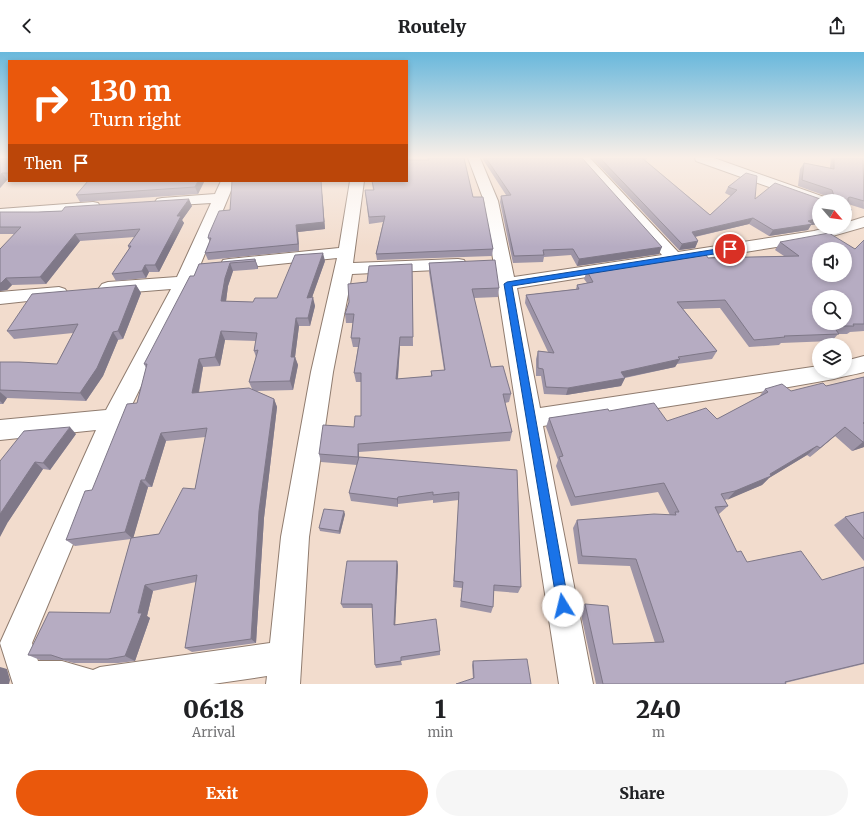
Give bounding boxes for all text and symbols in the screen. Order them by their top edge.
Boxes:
icon: back [16,15,38,37]
text: Routely [398,15,466,38]
icon: share [826,15,848,37]
text: 130 m [90,73,172,109]
icon: right [24,76,76,128]
text: Turn right [90,108,181,131]
icon: arrive [70,152,92,174]
text: Then [24,154,62,173]
north arrow [812,194,852,234]
map controls [812,194,852,378]
pin [713,232,747,266]
icon: arrive [719,238,741,260]
button: sound [812,242,852,282]
button: search [812,290,852,330]
button: layers [812,338,852,378]
position arrow [542,585,584,627]
text: 06:18 [183,694,244,725]
text: 1 [435,694,446,725]
text: 240 [636,694,681,725]
text: Arrival [192,724,235,741]
text: min [427,724,453,741]
text: m [652,724,665,741]
button: Exit [16,770,428,816]
button: Share [436,770,848,816]

